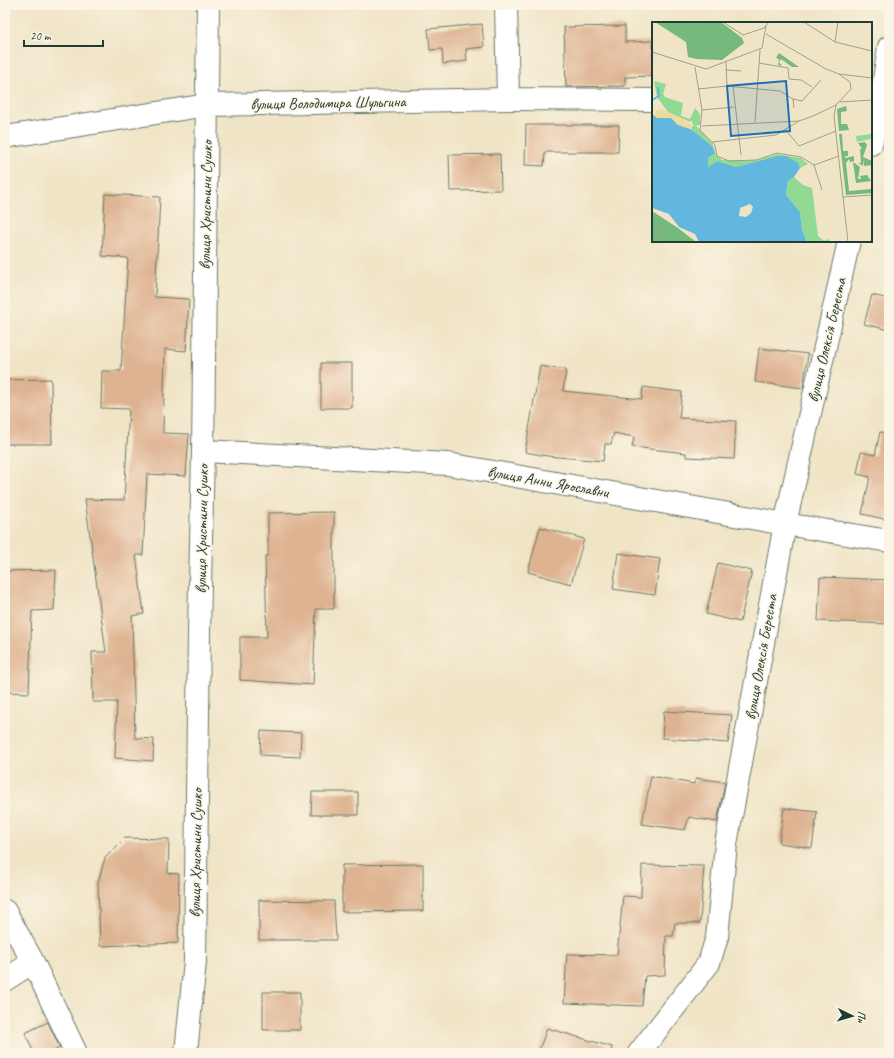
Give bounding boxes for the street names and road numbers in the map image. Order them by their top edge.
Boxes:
street label: вулиця Володимира Шульгина [250,92,407,114]
street label: вулиця Христини Сушко [195,138,217,270]
street label: вулиця Олексія Береста [803,275,851,404]
street label: вулиця Анни Ярославни [486,461,611,503]
street label: вулиця Христини Сушко [191,462,213,594]
street label: вулиця Олексія Береста [740,592,782,721]
street label: вулиця Христини Сушко [185,786,207,918]

